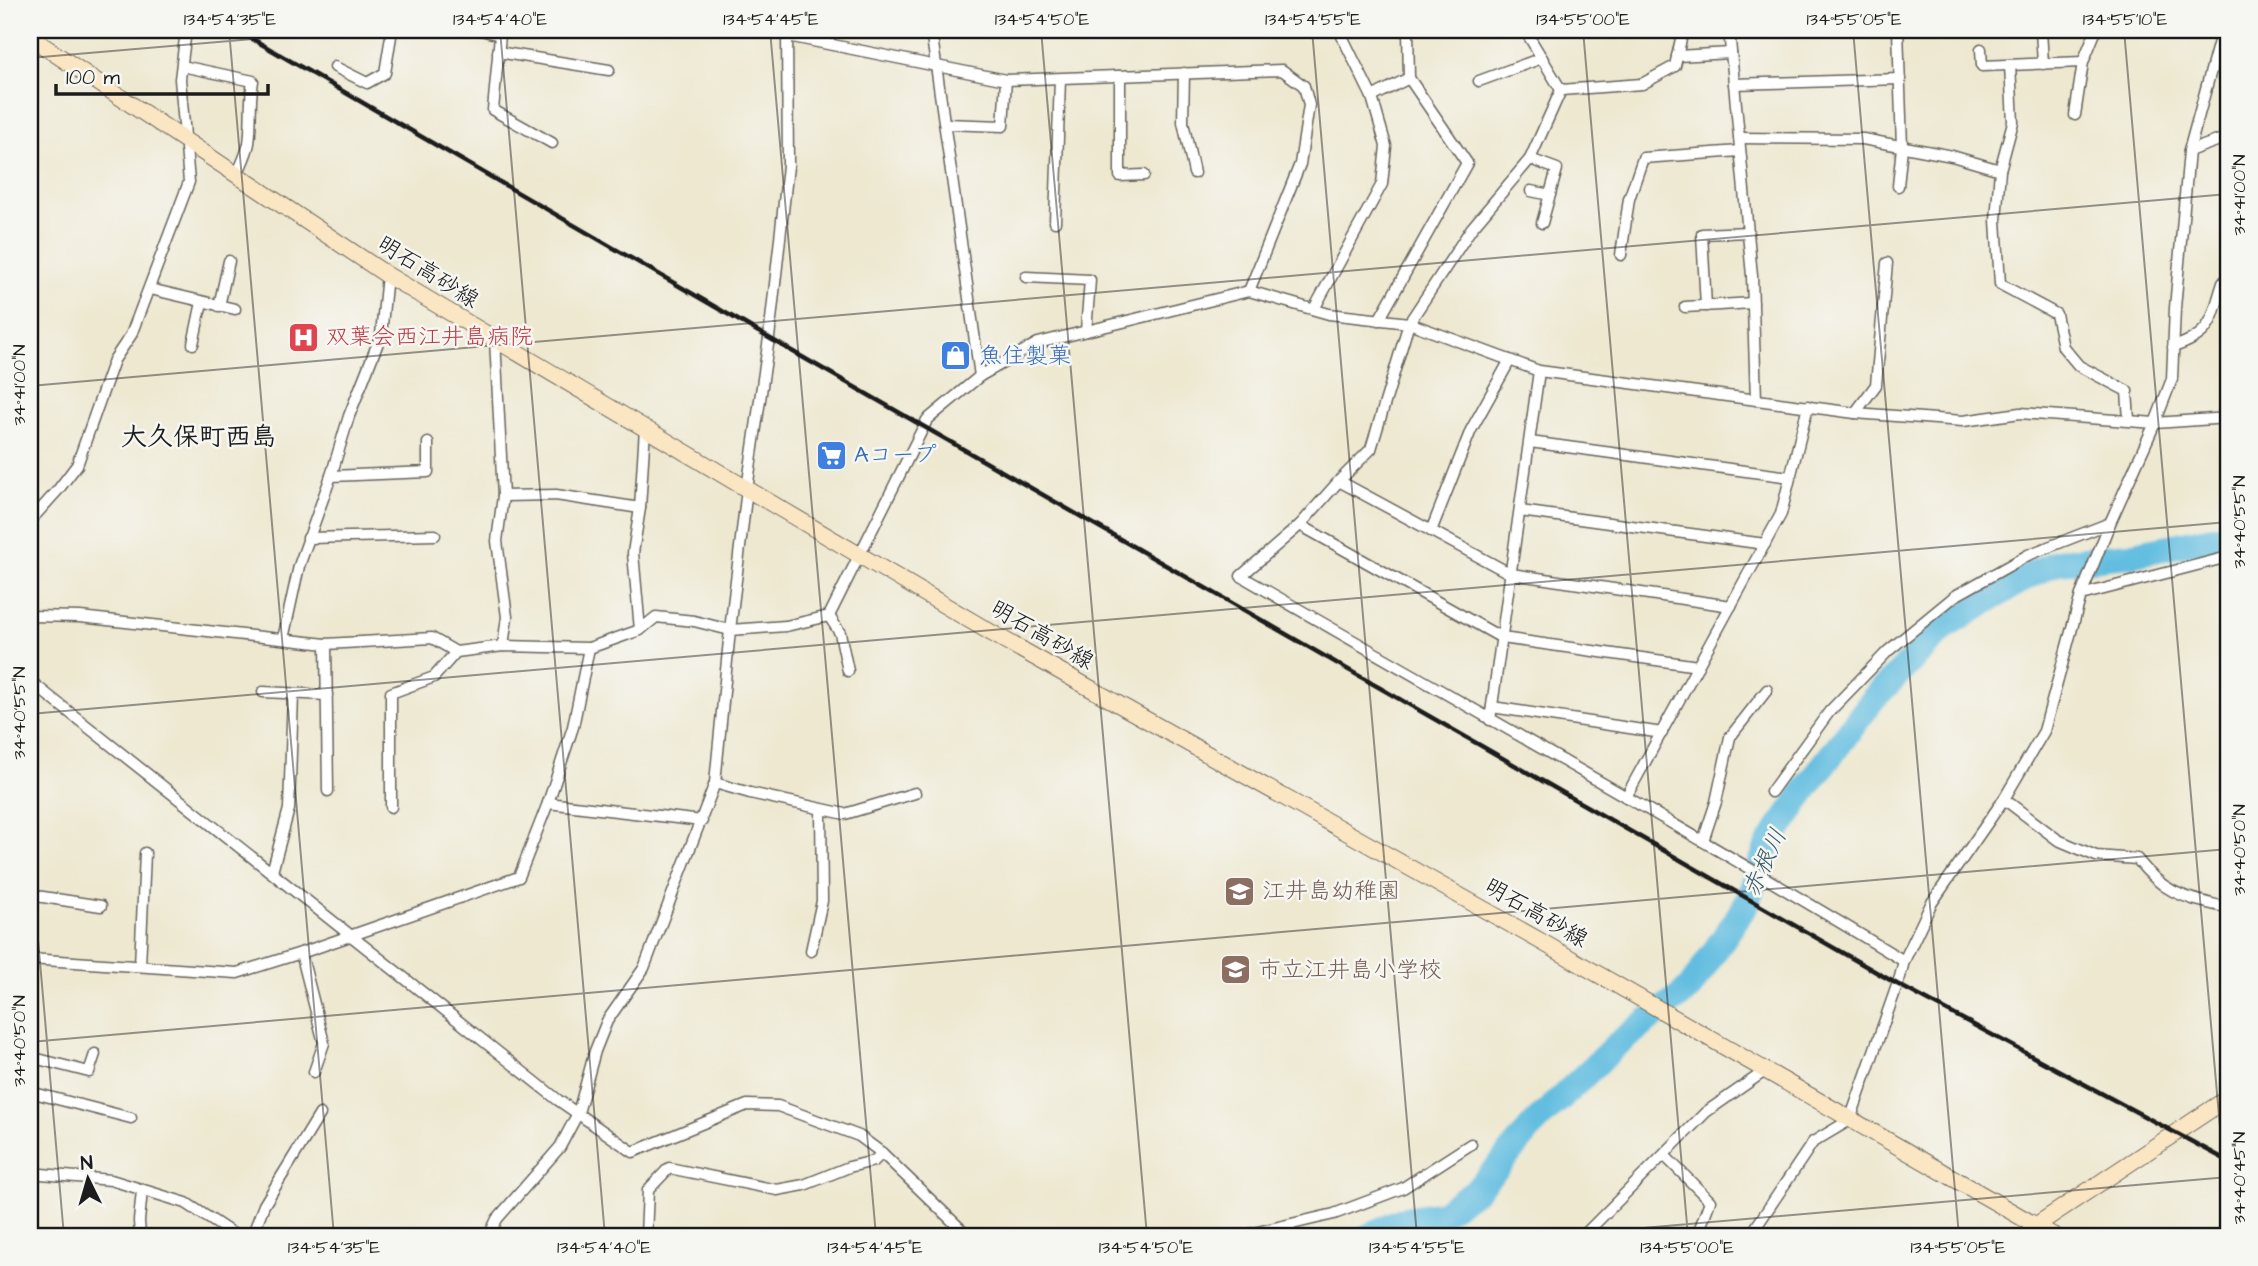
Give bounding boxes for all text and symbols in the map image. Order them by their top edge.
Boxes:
text: 134°54'35"E [184,7,277,32]
text: 134°54'40"E [453,7,547,32]
text: 134°54'45"E [723,7,819,32]
text: 134°54'50"E [995,7,1090,32]
text: 134°54'55"E [1265,7,1361,32]
text: 134°55'00"E [1536,7,1630,32]
text: 134°55'05"E [1806,7,1902,32]
text: 134°55'10"E [2083,7,2168,32]
scale bar [56,52,268,96]
text: 100 m [66,63,121,92]
text: 34°41'00"N [2227,154,2252,236]
street label: 明石高砂線 [371,228,485,316]
hospital icon: 双葉会西江井島病院 [286,320,320,354]
place label: 双葉会西江井島病院 [326,321,533,353]
shop icon: 魚住製菓 [939,339,973,373]
place label: 魚住製菓 [979,340,1071,372]
text: 34°41'00"N [7,344,32,426]
district label: 大久保町西島 [121,419,277,455]
supermarket icon: Aコープ [814,438,848,472]
place label: Aコープ [854,439,937,471]
text: 34°40'55"N [2227,476,2252,568]
street label: 明石高砂線 [984,592,1100,678]
text: 34°40'55"N [7,667,32,759]
text: 34°40'50"N [2227,804,2252,896]
water label: 赤根川 [1734,823,1796,903]
street label: 明石高砂線 [1478,870,1594,956]
school or university icon: 江井島幼稚園 [1222,874,1256,908]
place label: 江井島幼稚園 [1262,875,1400,907]
school or university icon: 市立江井島小学校 [1218,953,1252,987]
place label: 市立江井島小学校 [1258,954,1442,986]
text: 34°40'50"N [7,995,32,1087]
text: 34°40'45"N [2227,1132,2252,1224]
north arrow [52,1144,122,1214]
text: N [80,1150,94,1178]
text: 134°54'35"E [288,1235,381,1260]
text: 134°54'40"E [557,1235,651,1260]
text: 134°54'45"E [827,1235,923,1260]
text: 134°54'50"E [1099,1235,1194,1260]
text: 134°54'55"E [1369,1235,1465,1260]
text: 134°55'00"E [1640,1235,1734,1260]
text: 134°55'05"E [1910,1235,2006,1260]

